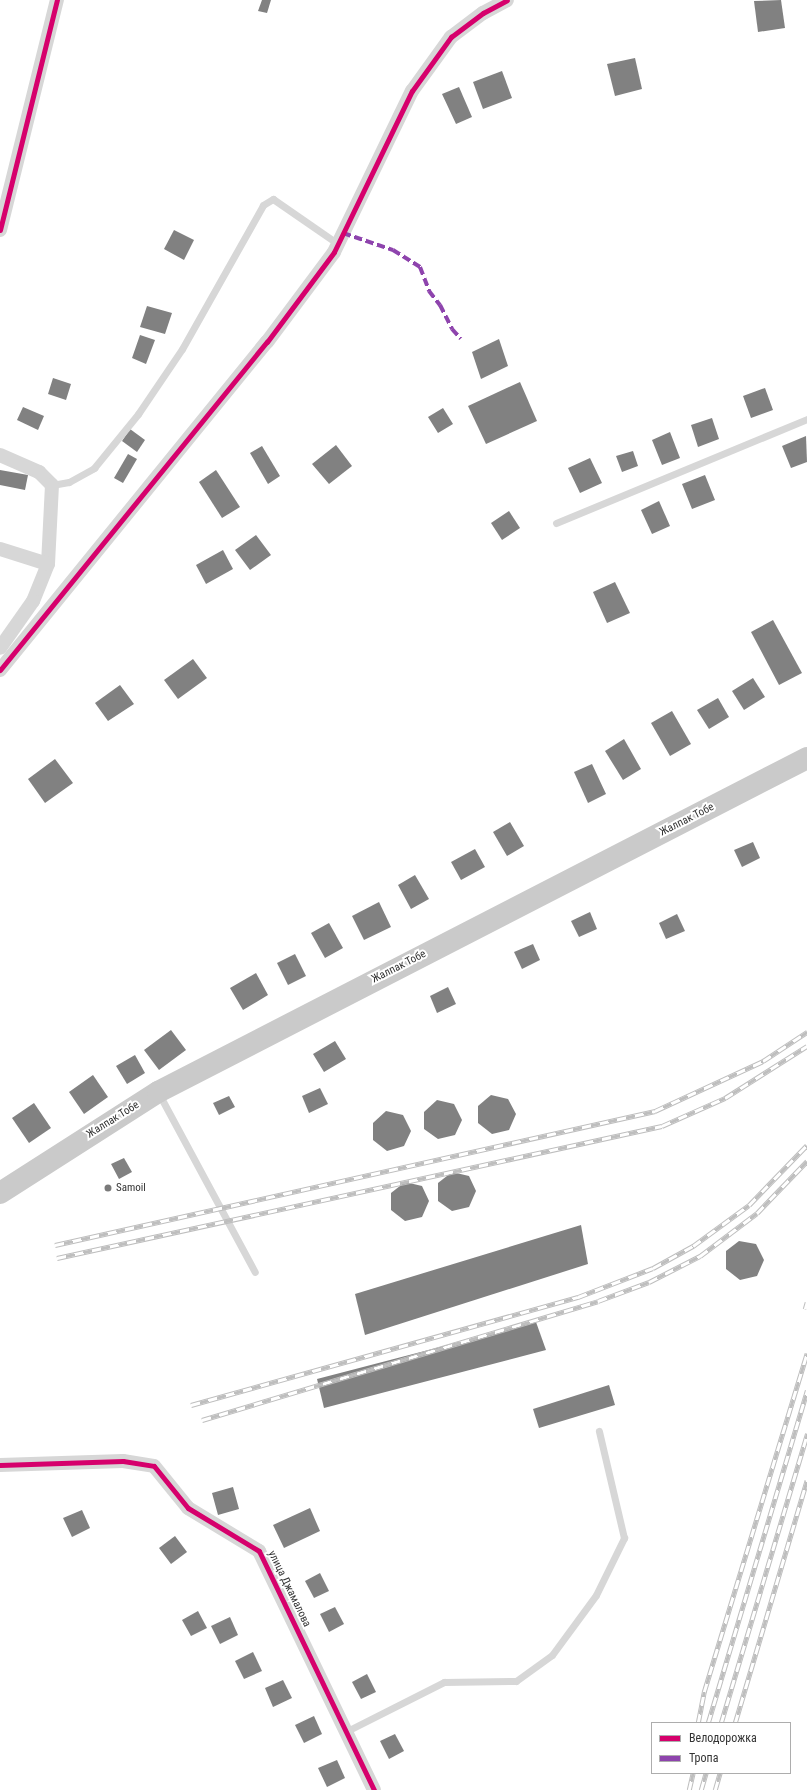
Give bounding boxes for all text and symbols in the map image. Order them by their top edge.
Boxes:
street label: Жалпак Тобе [658,801,716,839]
street label: Жалпак Тобе [370,948,428,986]
street label: Жалпак Тобе [84,1099,142,1141]
place label: Samoil [116,1181,146,1195]
marker: Samoil [103,1183,113,1193]
street label: улица Джамалова [265,1549,313,1629]
legend [651,1722,791,1774]
text: Велодорожка [689,1731,757,1745]
text: Тропа [689,1751,718,1765]

